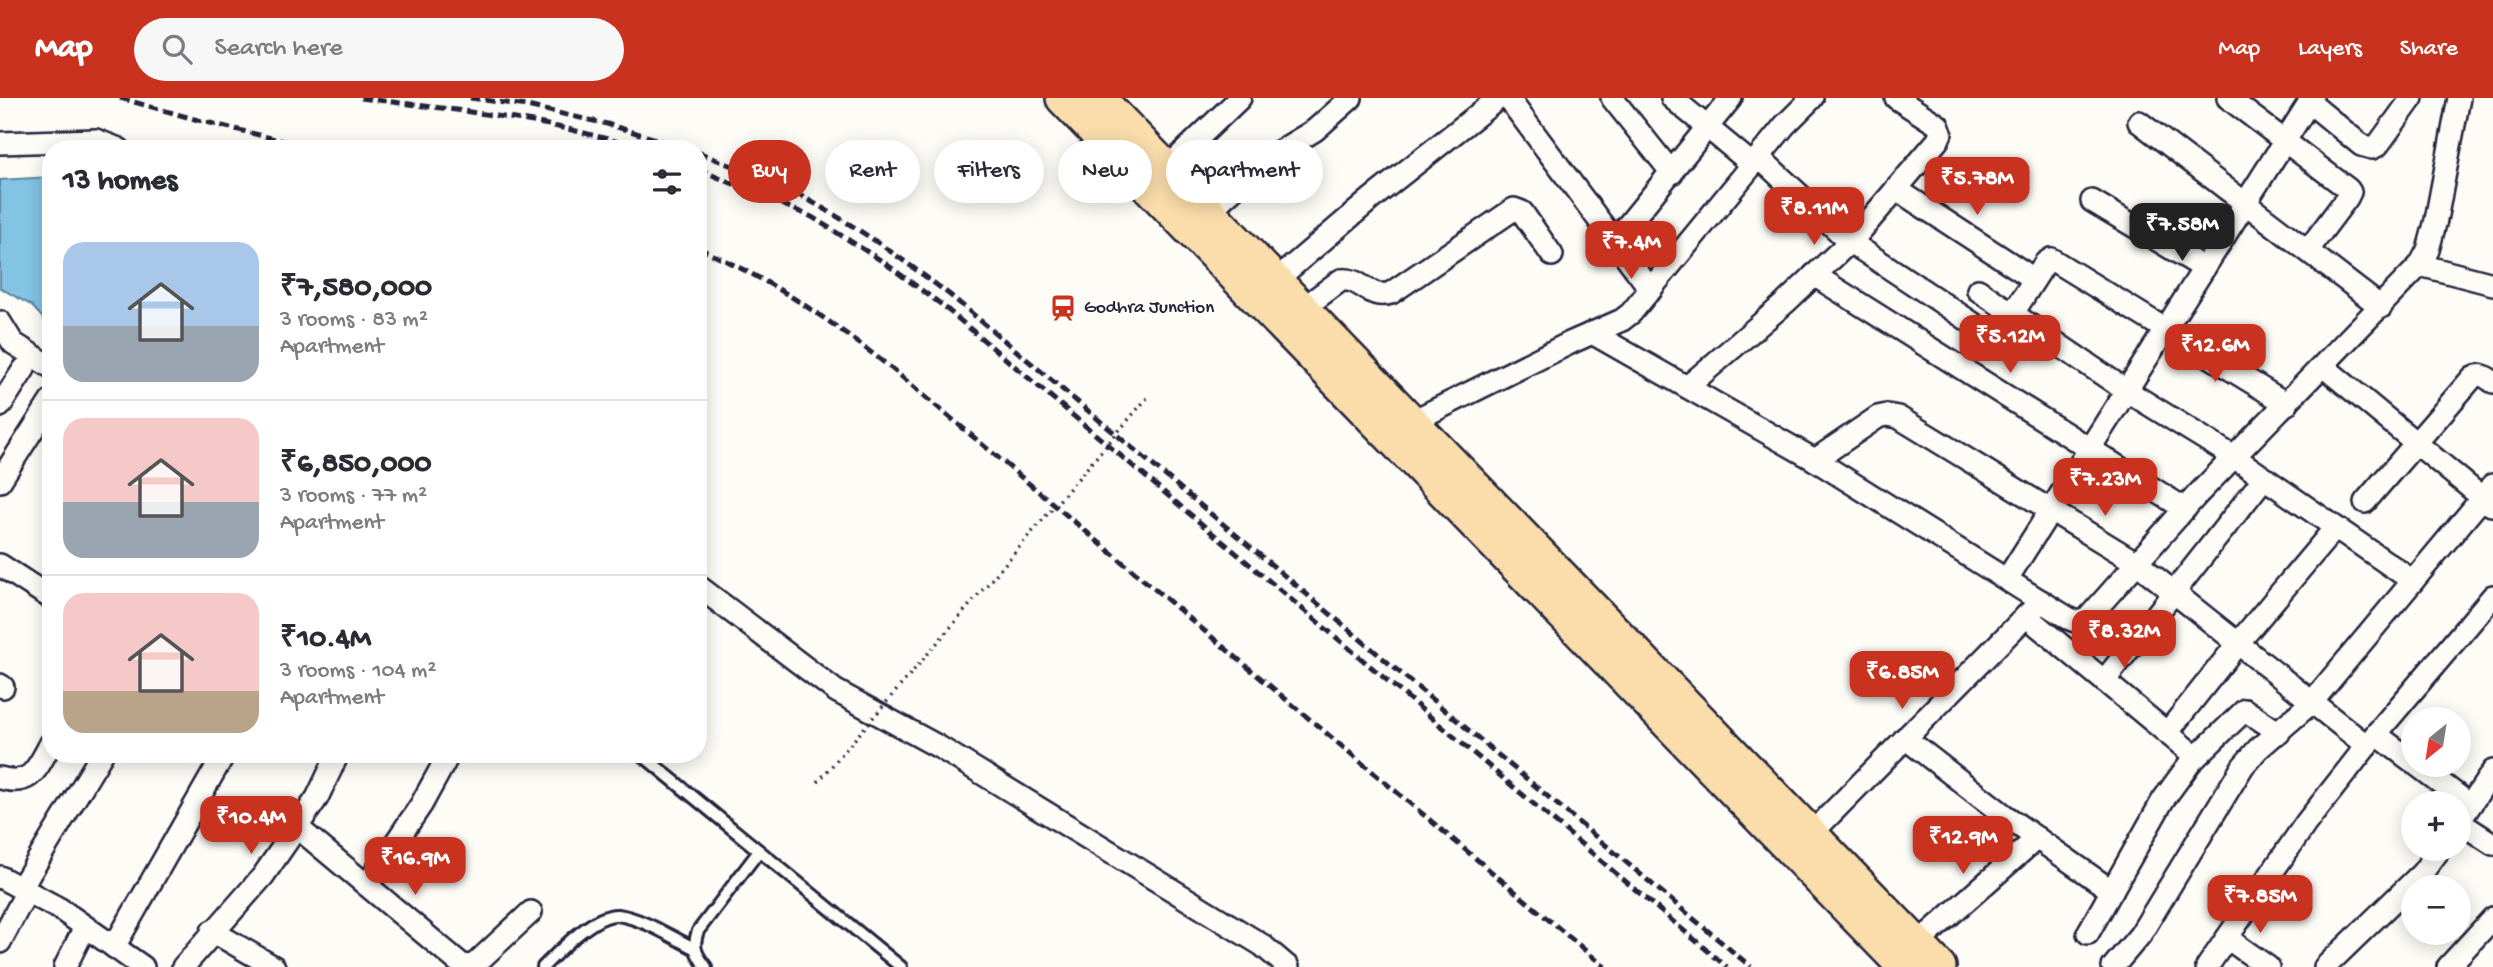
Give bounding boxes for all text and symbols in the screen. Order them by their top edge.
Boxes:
search box [134,18,624,81]
text: Map [35,30,92,68]
icon: search [158,30,196,68]
text: Search here [214,34,343,65]
text: Map [2218,35,2260,64]
text: Layers [2298,35,2362,64]
text: Share [2400,35,2458,64]
chip: Buy [728,140,811,203]
chip: Rent [825,140,920,203]
chip: Filters [934,140,1044,203]
chip: New [1058,140,1152,203]
chip: Apartment [1166,140,1323,203]
pin: ₹5.78M [1920,158,2034,217]
icon: filters [648,163,686,201]
text: 13 homes [63,165,177,200]
text: ₹5.78M [1941,166,2014,193]
pin: ₹8.11M [1757,188,1871,247]
text: ₹8.11M [1780,196,1848,223]
pin: ₹7.58M [2125,204,2239,263]
text: ₹7.58M [2146,212,2219,239]
pin: ₹7.4M [1582,222,1680,281]
text: ₹7.4M [1601,230,1661,257]
icon: home [119,270,203,354]
text: ₹7,580,000 [280,272,432,307]
station icon: Godhra Junction [1048,293,1078,323]
place label: Godhra Junction [1084,297,1214,320]
text: 3 rooms · 83 m² [280,307,428,334]
pin: ₹5.12M [1953,316,2067,375]
text: ₹5.12M [1976,324,2045,351]
pin: ₹12.6M [2158,324,2272,384]
text: ₹12.6M [2181,333,2249,360]
text: Apartment [280,334,384,361]
icon: home [119,446,203,530]
text: ₹6,850,000 [280,448,432,483]
pin: ₹7.23M [2048,458,2162,518]
text: ₹7.23M [2069,467,2141,494]
text: 3 rooms · 77 m² [280,483,427,510]
text: Apartment [280,510,384,537]
pin: ₹8.32M [2067,610,2181,670]
text: ₹8.32M [2088,619,2160,646]
icon: home [119,621,203,705]
text: ₹10.4M [280,623,371,658]
pin: ₹6.85M [1845,652,1959,711]
text: 3 rooms · 104 m² [280,658,436,685]
text: ₹6.85M [1866,660,1938,687]
text: Apartment [280,685,384,712]
north arrow [2401,707,2471,777]
map controls [2401,707,2471,945]
button: + [2401,791,2471,861]
pin: ₹10.4M [194,796,308,856]
text: ₹10.4M [216,805,286,832]
pin: ₹12.9M [1906,816,2020,876]
text: ₹12.9M [1929,825,1997,852]
pin: ₹16.9M [358,838,472,897]
text: ₹16.9M [381,846,449,873]
button: − [2401,875,2471,945]
pin: ₹7.85M [2203,876,2317,935]
text: ₹7.85M [2224,884,2297,911]

